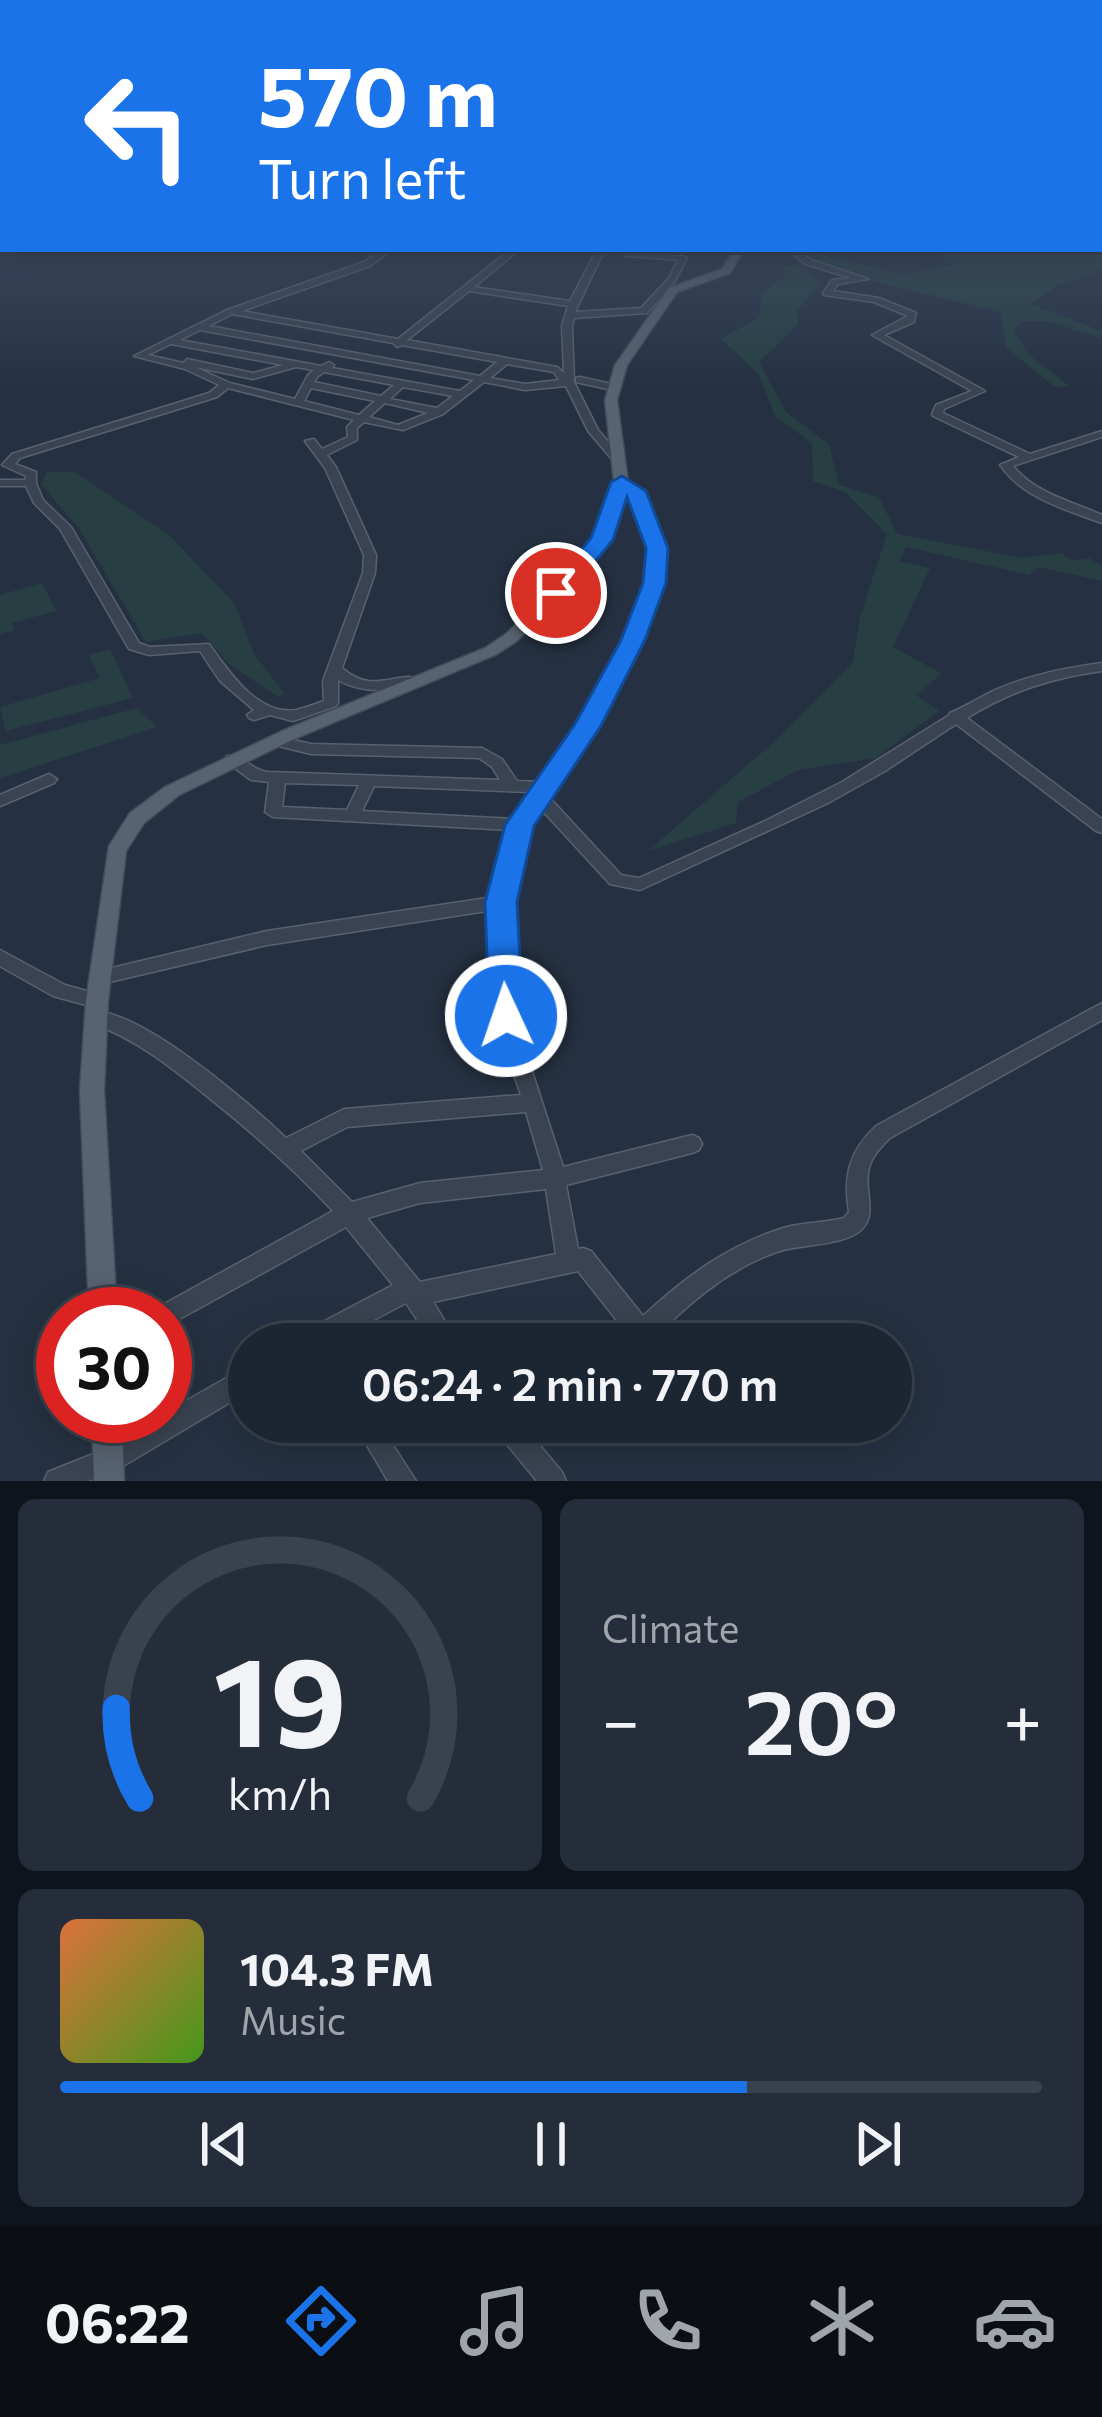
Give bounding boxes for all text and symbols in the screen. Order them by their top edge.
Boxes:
text: 570 m [258,42,498,144]
icon: left [60,48,216,204]
text: Turn left [258,144,466,210]
pin [505,542,607,644]
icon: arrive [523,560,589,626]
position arrow [443,953,569,1079]
speed limit sign: 30 [36,1287,192,1443]
text: 06:24 · 2 min · 770 m [362,1355,778,1410]
text: Climate [602,1603,739,1651]
text: 19 [213,1620,347,1773]
text: 20° [744,1663,898,1774]
text: − [602,1678,640,1759]
text: + [1003,1678,1042,1759]
text: km/h [228,1766,332,1819]
text: 104.3 FM [240,1940,434,1995]
text: Music [240,1995,346,2043]
icon: previous [191,2111,257,2177]
icon: pause [518,2111,584,2177]
icon: next [845,2111,911,2177]
icon: directions [279,2279,363,2363]
icon: music [453,2279,537,2363]
icon: phone [626,2279,710,2363]
icon: climate [800,2279,884,2363]
icon: car [973,2279,1057,2363]
text: 06:22 [45,2288,190,2354]

